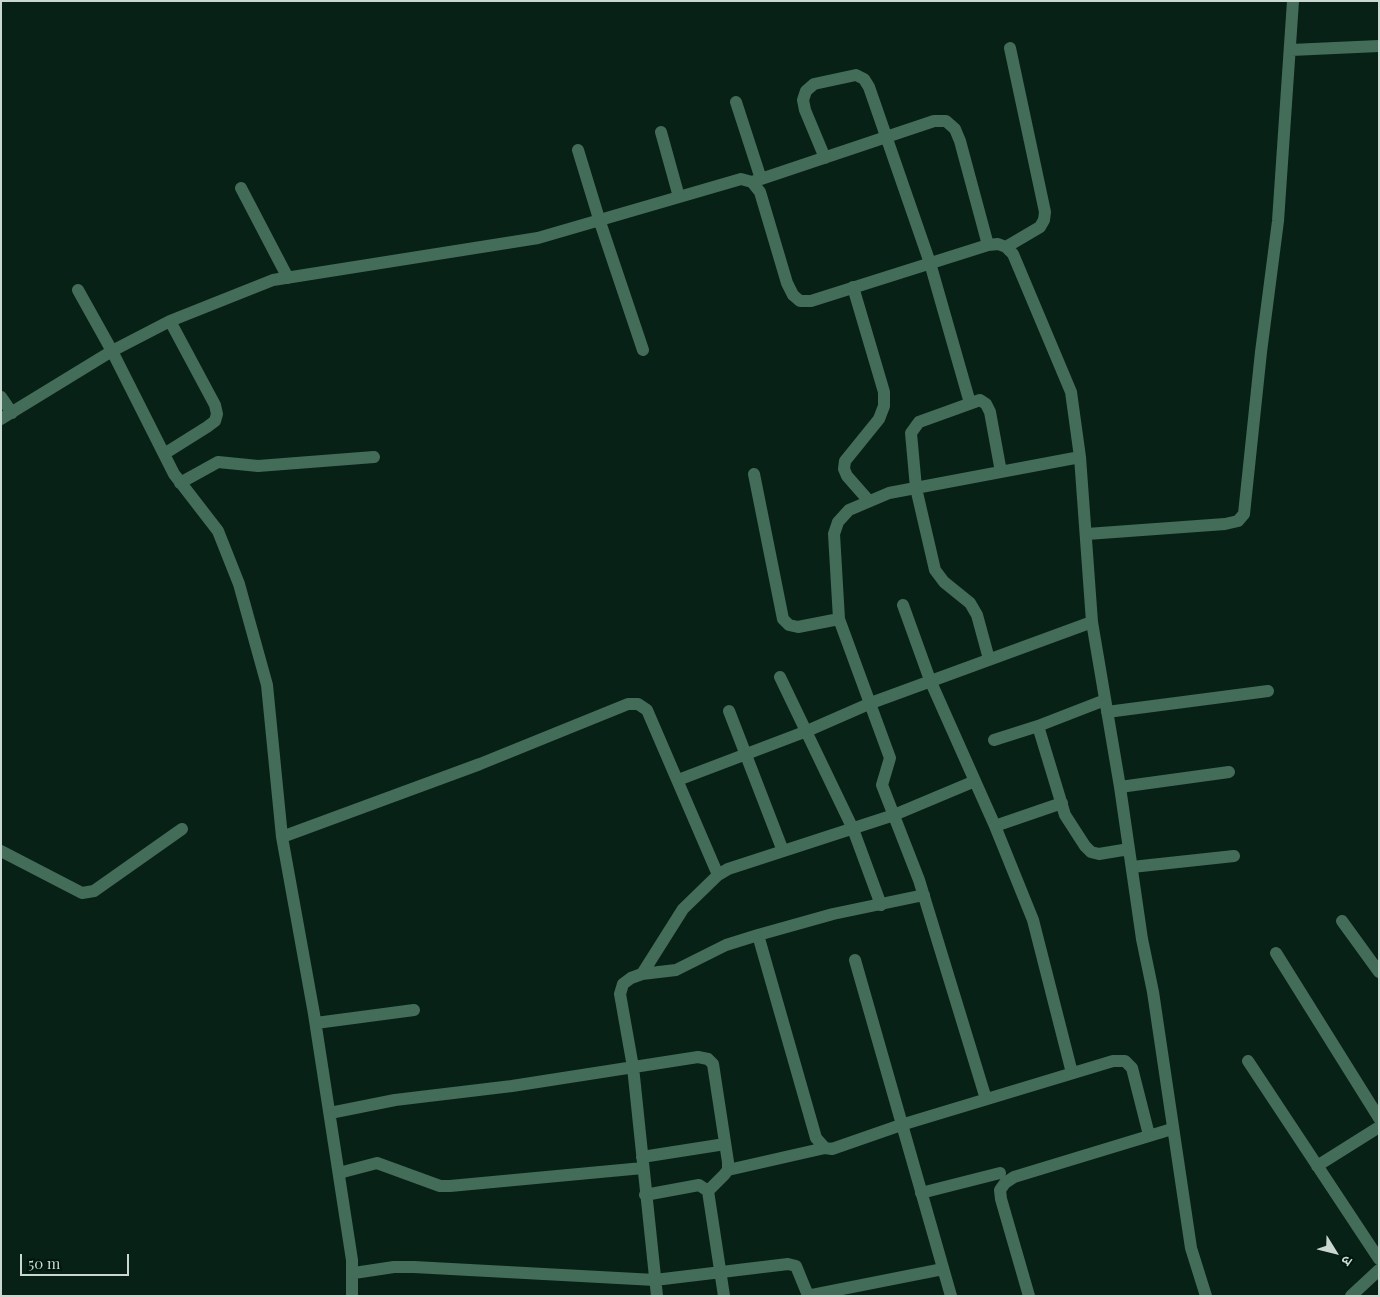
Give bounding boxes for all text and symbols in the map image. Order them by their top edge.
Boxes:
north arrow [1310,1227,1360,1277]
scale bar [22,1244,131,1276]
text: उ [1337,1252,1358,1270]
text: 50 m [28,1253,60,1273]

